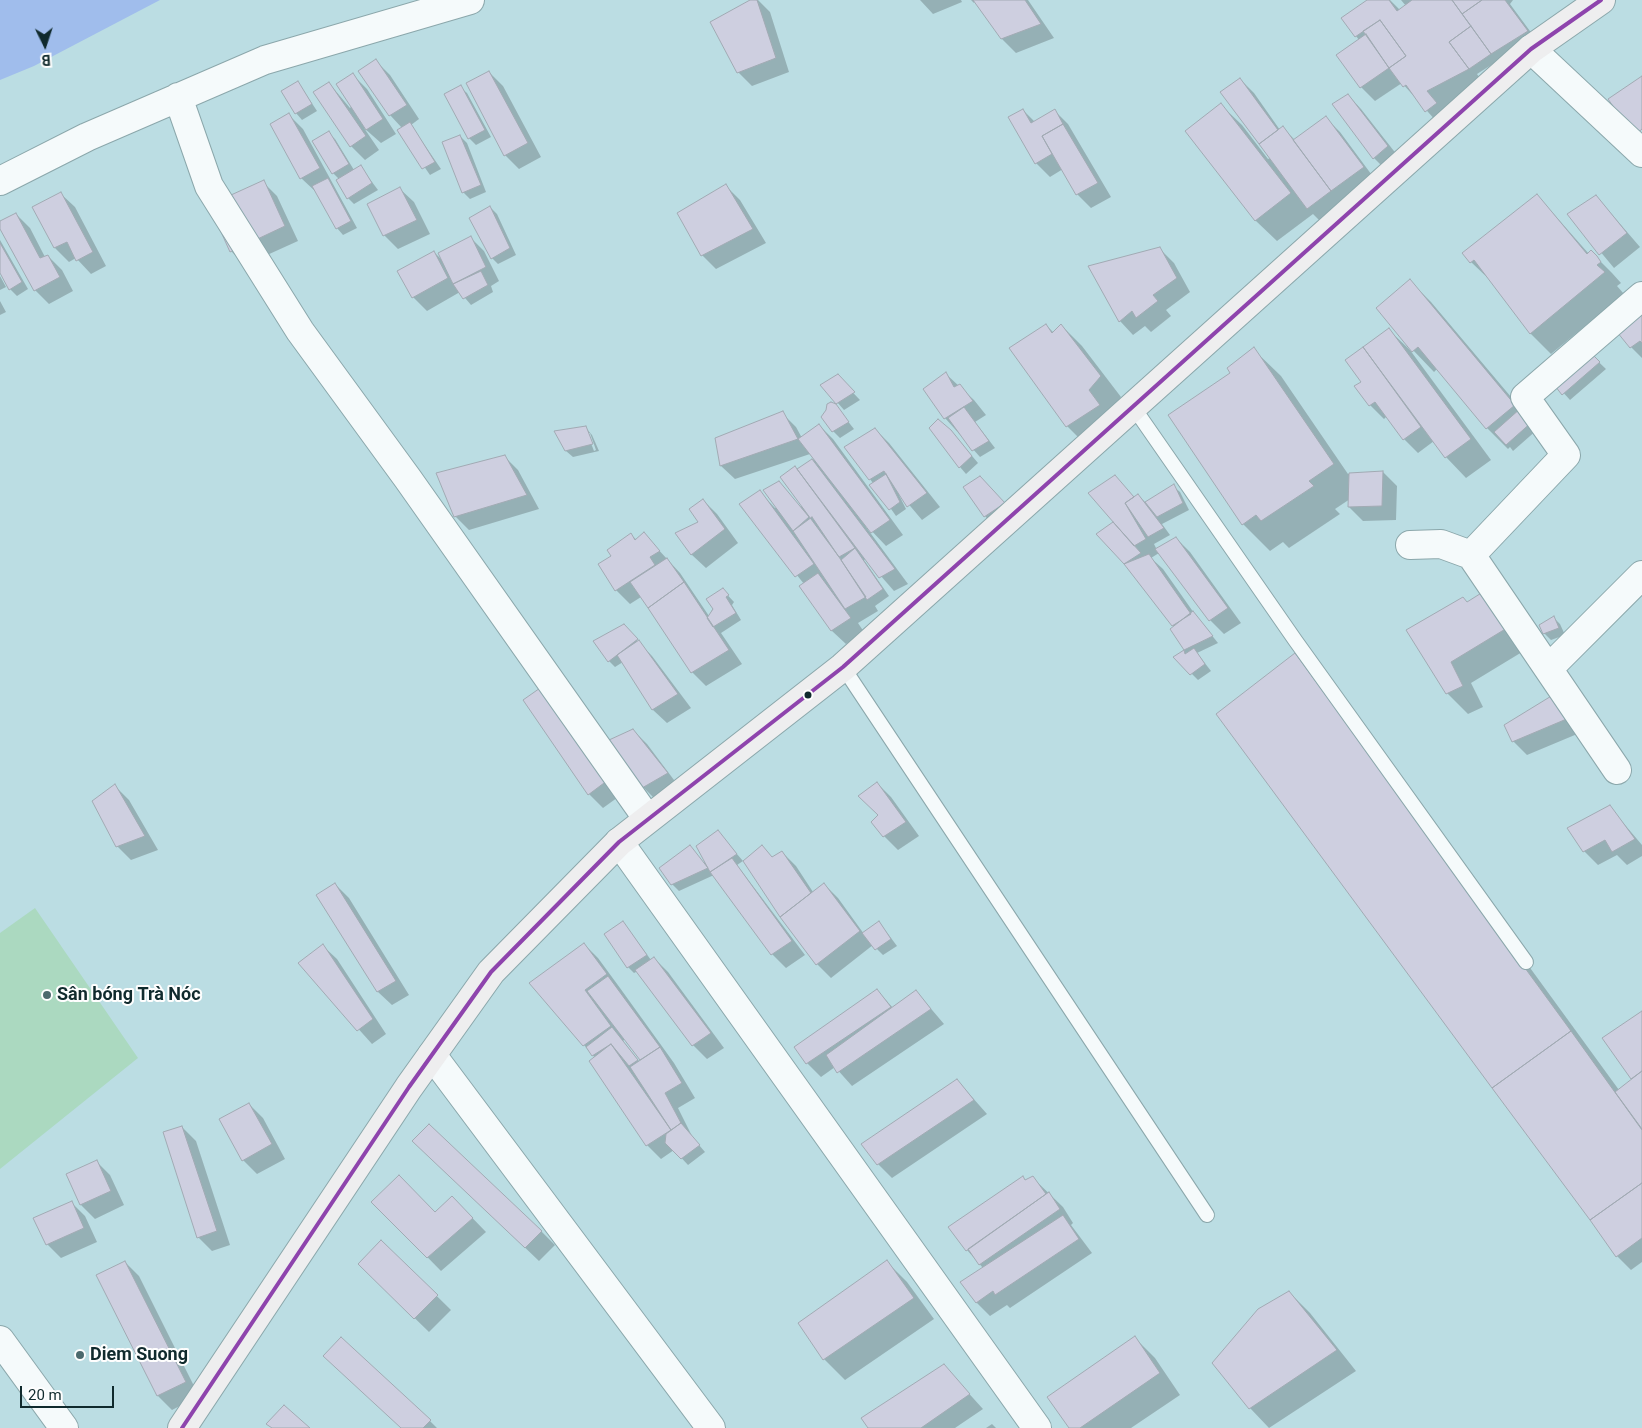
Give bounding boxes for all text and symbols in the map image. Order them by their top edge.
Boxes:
north arrow [20,20,70,70]
text: B [41,52,51,68]
unlabelled marker [803,690,813,700]
place label: Sân bóng Trà Nóc [57,984,201,1006]
marker: Sân bóng Trà Nóc [41,989,53,1001]
place label: Diem Suong [90,1344,188,1366]
marker: Diem Suong [74,1349,86,1361]
scale bar [22,1376,116,1408]
text: 20 m [28,1386,62,1404]

